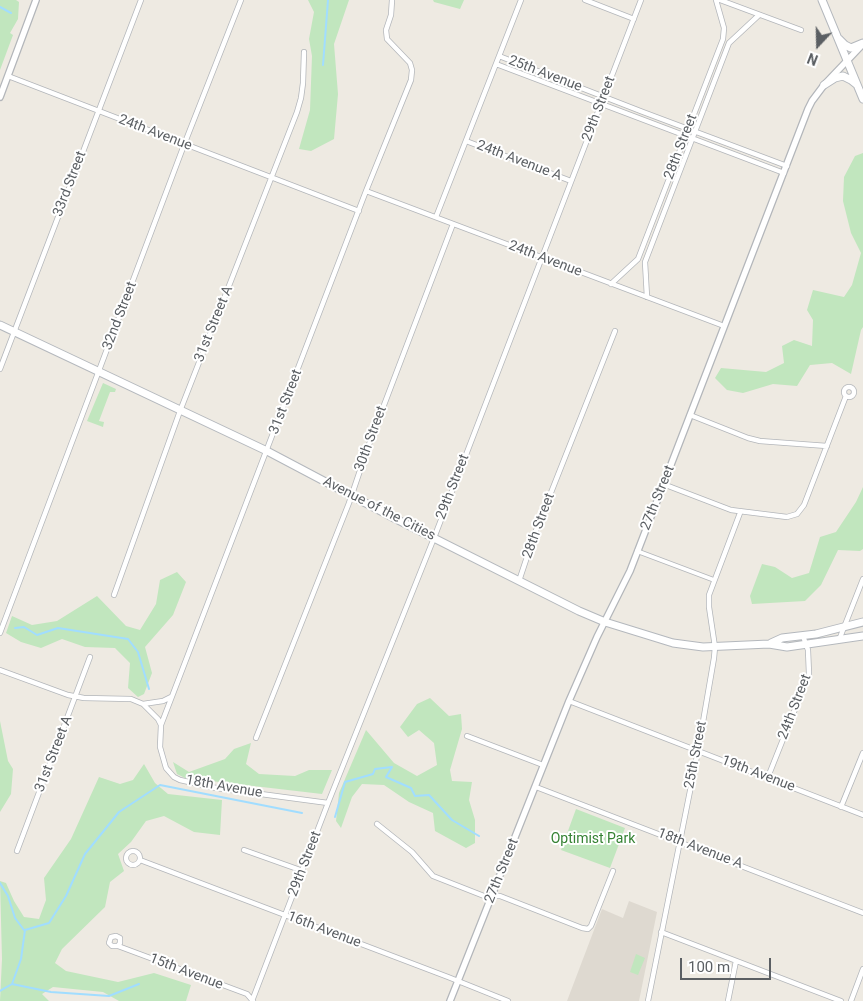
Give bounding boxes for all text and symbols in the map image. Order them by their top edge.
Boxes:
north arrow [793,20,843,70]
text: N [805,50,820,68]
street label: 25th Avenue [506,52,584,96]
street label: 29th Street [579,74,619,144]
street label: 24th Avenue [116,111,194,155]
street label: 28th Street [661,112,701,182]
street label: 24th Avenue A [474,137,564,185]
street label: 33rd Street [50,149,90,219]
street label: 24th Avenue [506,237,584,281]
street label: 32nd Street [99,279,141,353]
street label: 31st Street A [191,284,237,364]
street label: 31st Street [266,367,306,437]
street label: 30th Street [351,404,391,474]
street label: 29th Street [433,452,473,522]
street label: 27th Street [637,463,679,533]
street label: Avenue of the Cities [320,473,438,545]
street label: 28th Street [519,491,559,561]
street label: 24th Street [775,672,815,742]
street label: 31st Street A [32,713,76,795]
street label: 25th Street [681,720,711,790]
street label: 19th Avenue [719,752,797,796]
street label: 18th Avenue [184,772,264,802]
street label: 18th Avenue A [655,825,745,873]
street label: 29th Street [285,829,325,899]
park label: Optimist Park [551,831,635,847]
street label: 27th Street [481,836,523,906]
street label: 16th Avenue [285,908,363,952]
scale bar [683,948,774,980]
street label: 15th Avenue [147,950,225,994]
text: 100 m [688,958,730,976]

